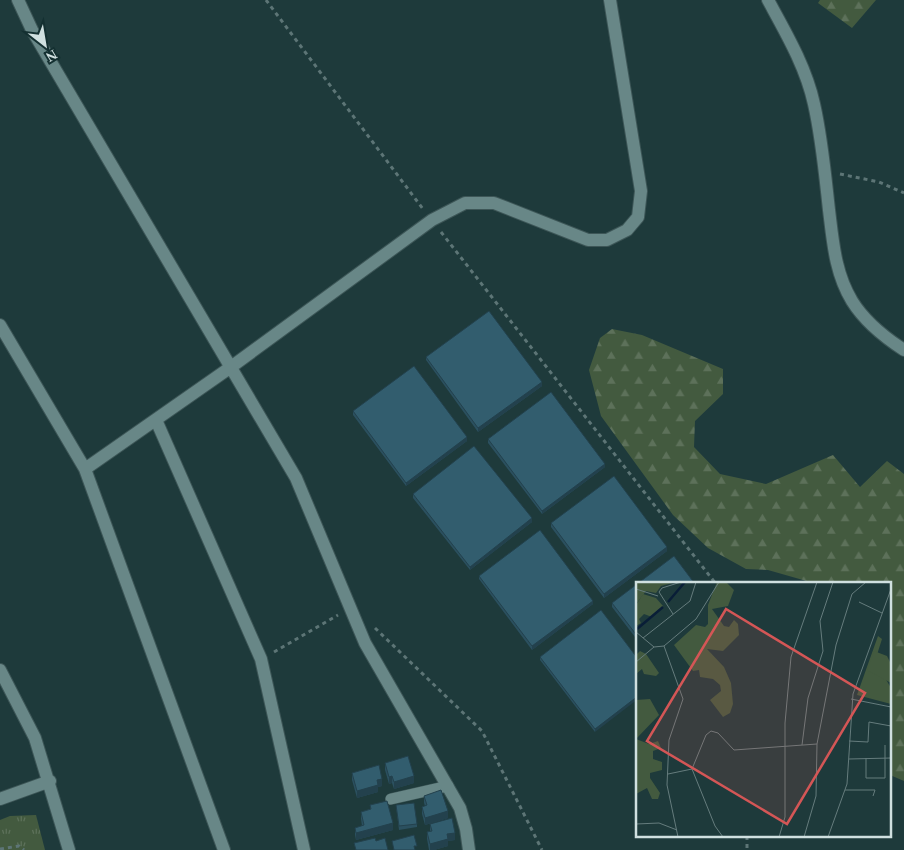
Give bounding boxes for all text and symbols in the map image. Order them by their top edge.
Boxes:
north arrow [20,20,70,70]
text: N [43,47,60,65]
inset map [636,582,892,838]

